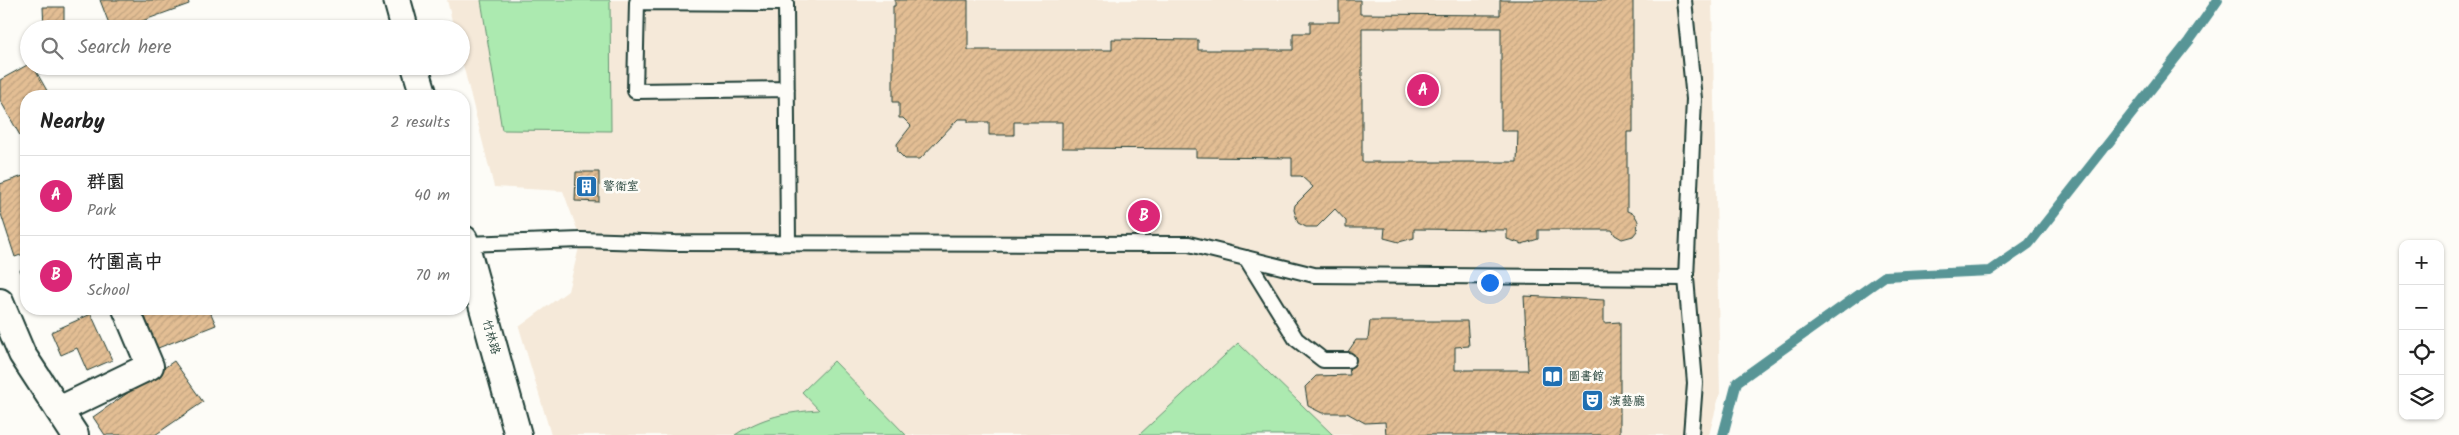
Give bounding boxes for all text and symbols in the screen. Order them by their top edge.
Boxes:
search box [20,20,470,75]
text: Search here [78,33,172,63]
icon: search [38,34,66,62]
pin: A [1407,71,1439,109]
text: Nearby [40,106,105,139]
text: 2 results [390,110,450,135]
text: 群園 [87,168,125,198]
building icon: 警衛室 [575,174,599,198]
place label: 警衛室 [603,177,639,196]
text: A [51,183,61,208]
text: 40 m [414,183,450,208]
pin: B [1128,197,1160,235]
text: Park [87,198,116,223]
map controls [2399,240,2444,420]
button: + [2399,240,2444,285]
text: 竹圍高中 [87,248,163,278]
text: B [51,263,61,288]
text: 70 m [415,263,450,288]
your location [1477,270,1503,296]
text: School [87,278,130,303]
button: − [2399,285,2444,330]
street label: 竹林路 [477,317,505,357]
button: locate [2399,330,2444,375]
library icon: 圖書館 [1540,364,1564,388]
place label: 圖書館 [1568,367,1604,386]
button: layers [2399,375,2444,420]
theatre icon: 演藝廳 [1581,389,1605,413]
place label: 演藝廳 [1609,392,1645,411]

